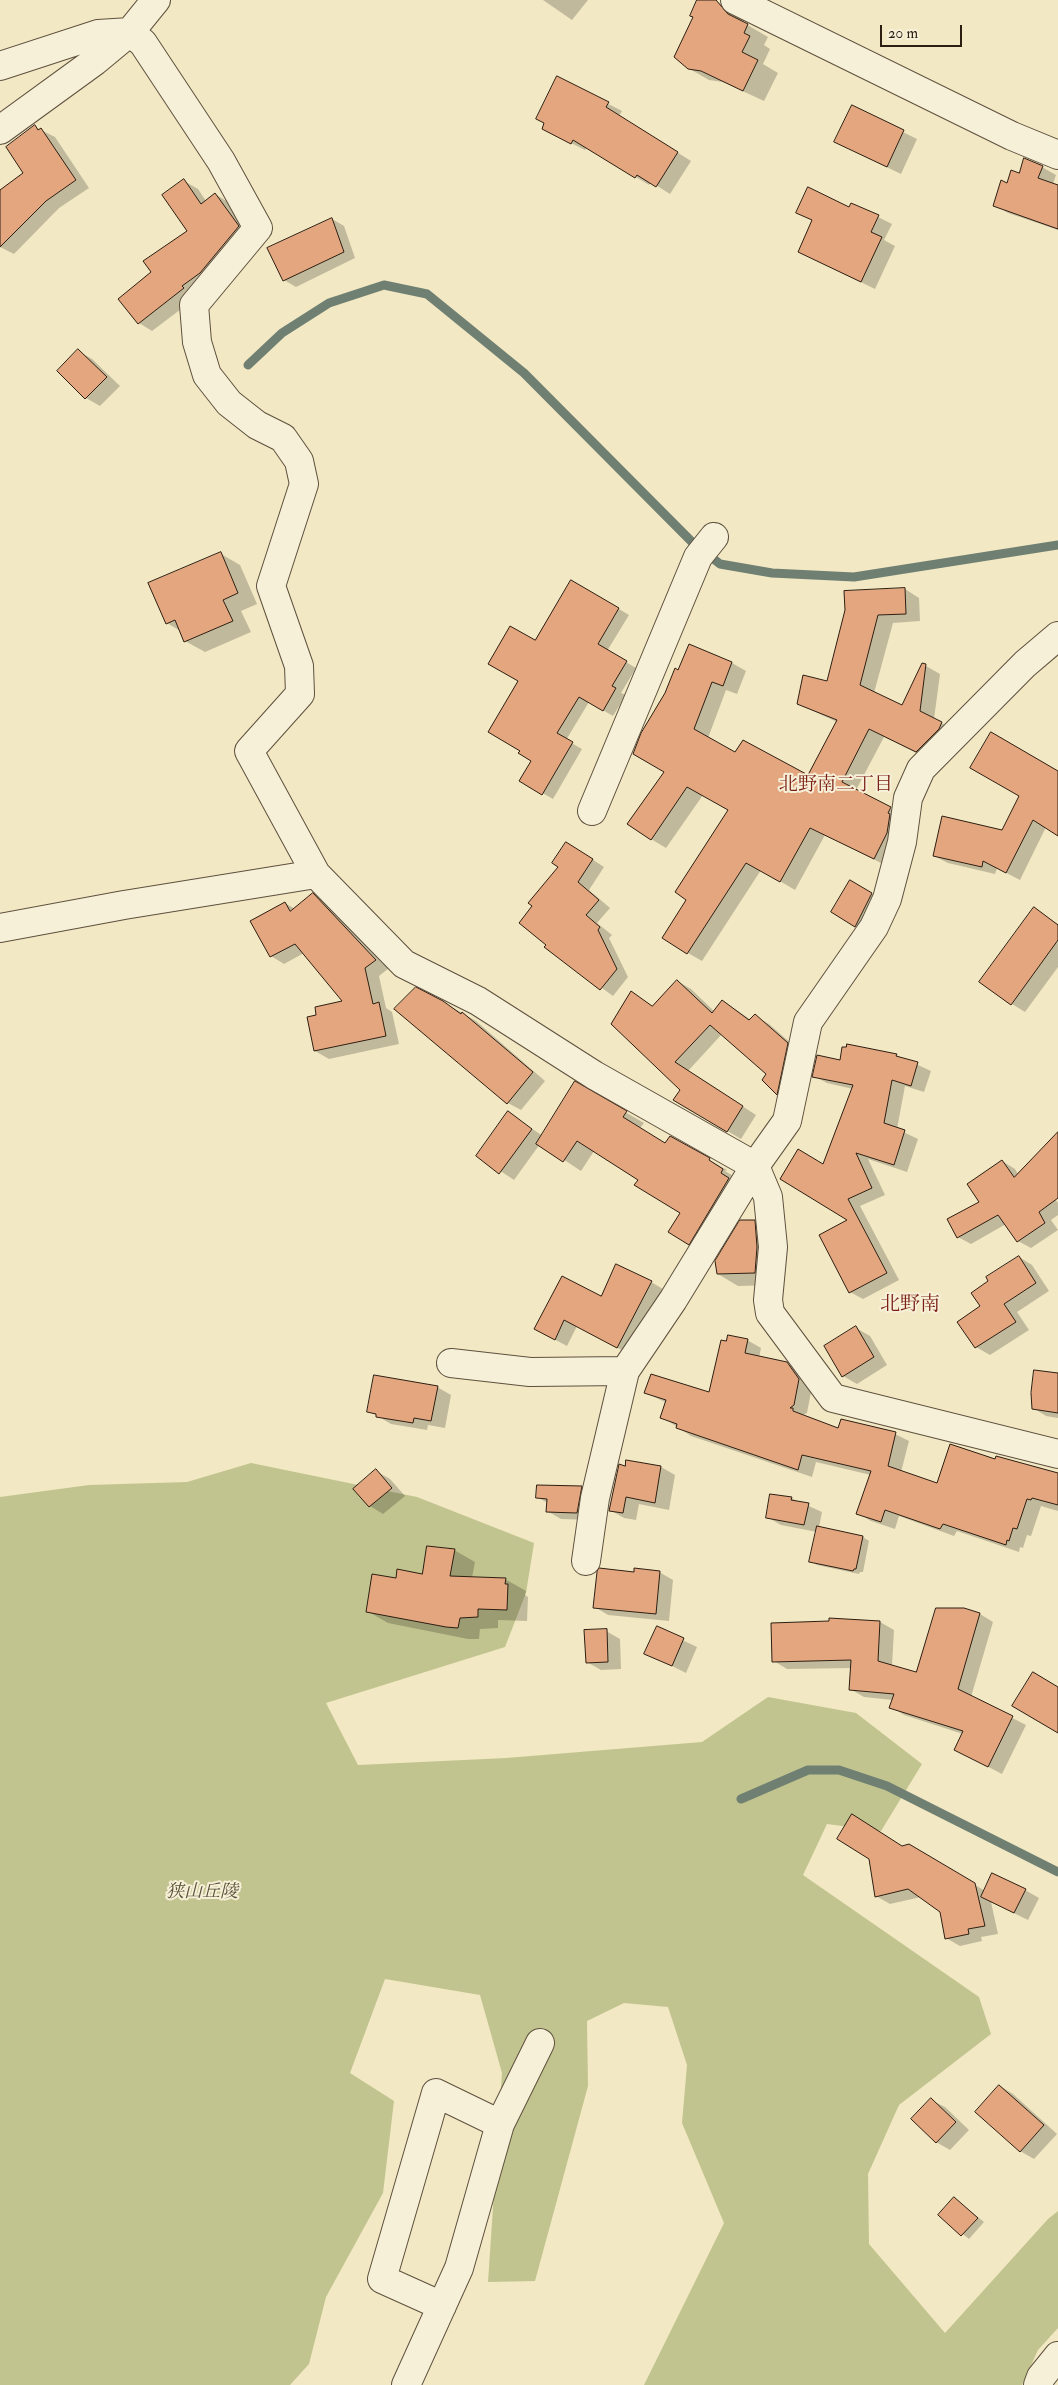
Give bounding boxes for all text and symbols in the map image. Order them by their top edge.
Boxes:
scale bar [883,15,966,47]
text: 20 m [888,24,918,43]
district label: 北野南二丁目 [779,775,893,797]
district label: 北野南 [880,1294,940,1318]
park label: 狭山丘陵 [166,1882,238,1904]

